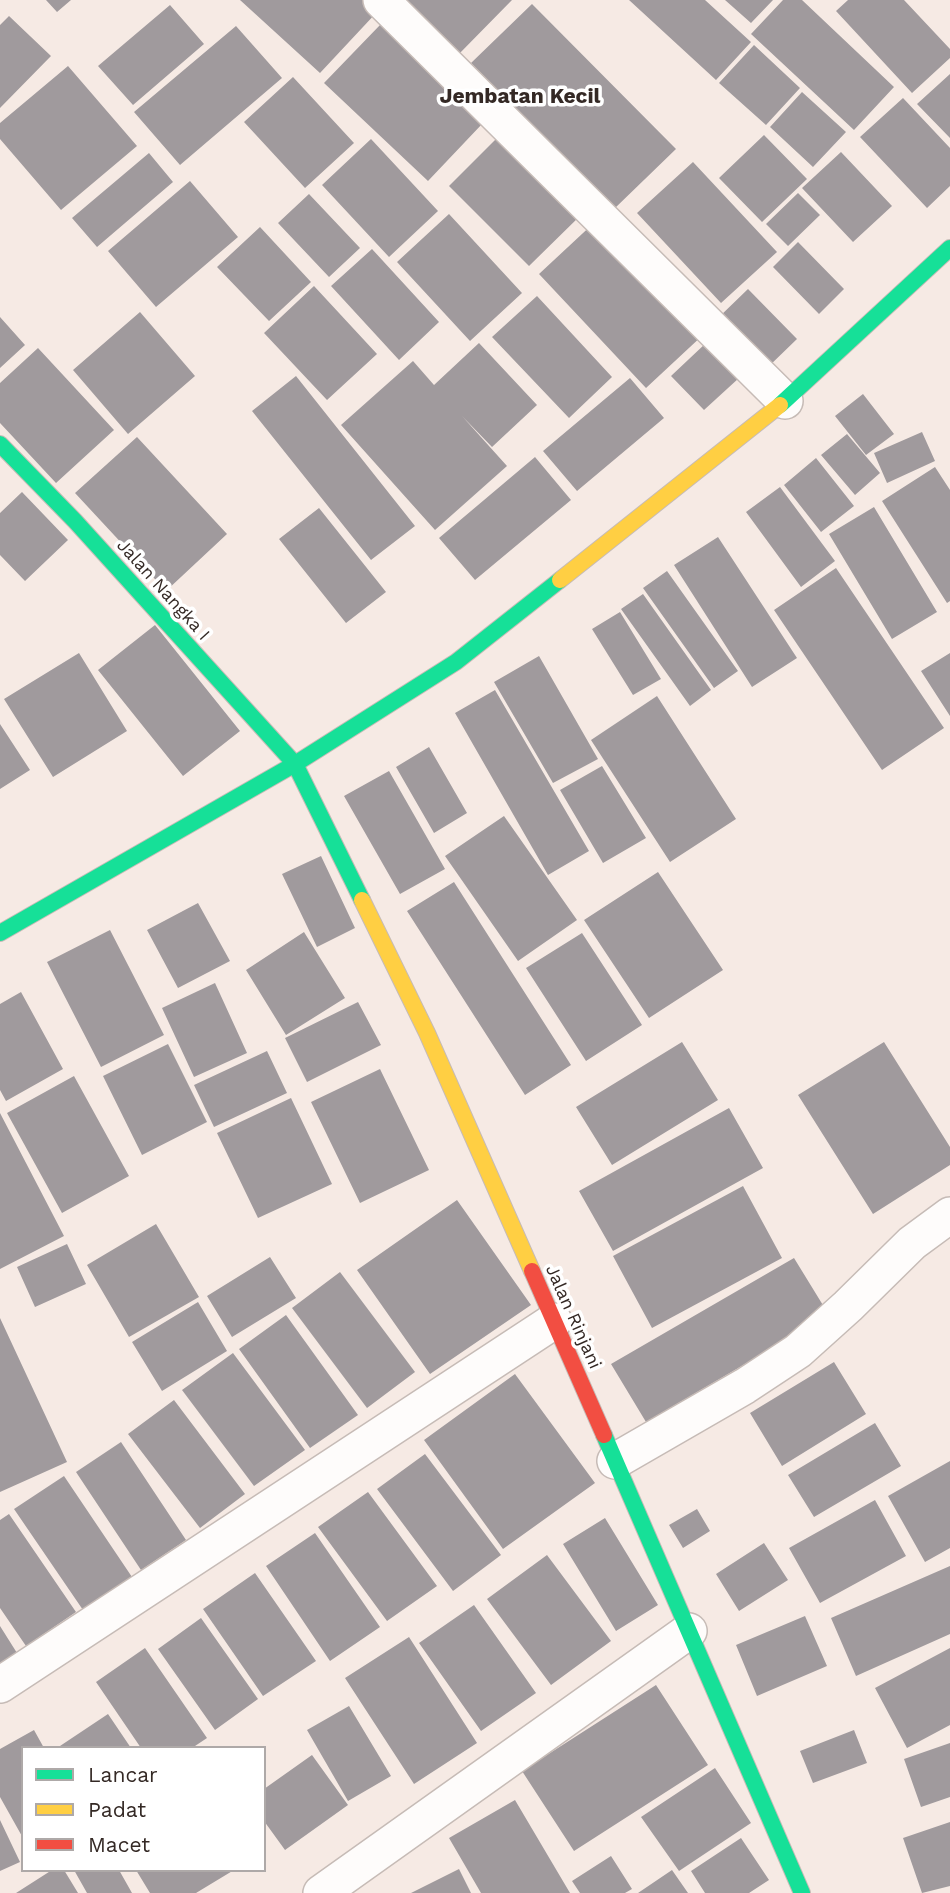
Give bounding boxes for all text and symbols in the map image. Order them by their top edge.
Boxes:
district label: Jembatan Kecil [440,84,600,110]
street label: Jalan Nangka I [112,535,214,645]
street label: Jalan Rinjani [540,1262,606,1372]
legend [21,1746,266,1872]
text: Lancar [88,1762,158,1787]
text: Padat [88,1797,146,1822]
text: Macet [88,1832,150,1857]

